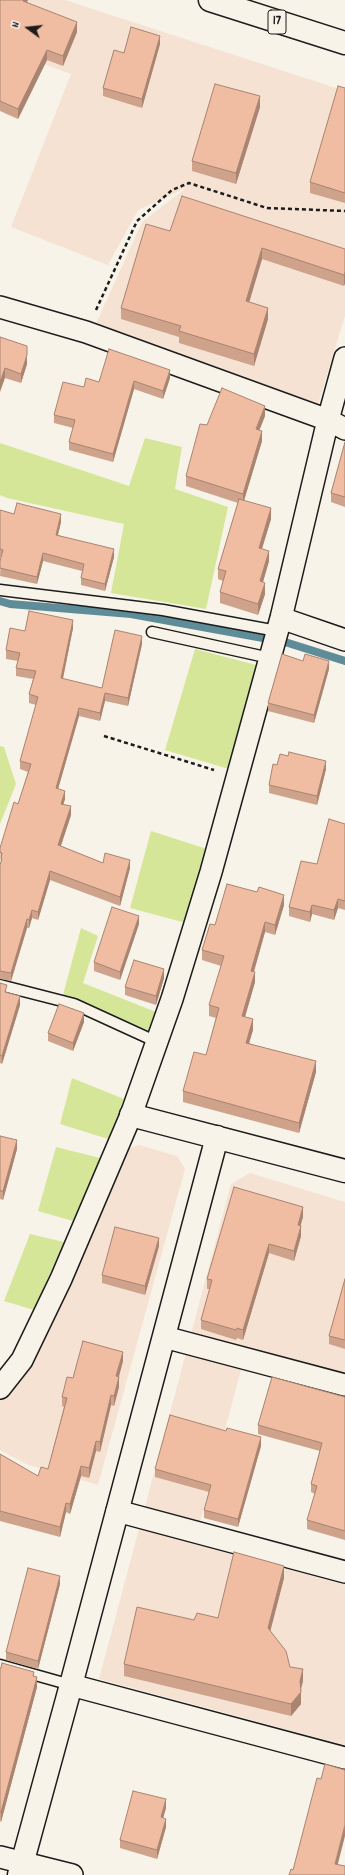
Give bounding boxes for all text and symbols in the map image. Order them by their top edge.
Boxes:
north arrow [8,8,48,48]
road number: 17 [268,10,286,34]
text: N [8,20,25,30]

